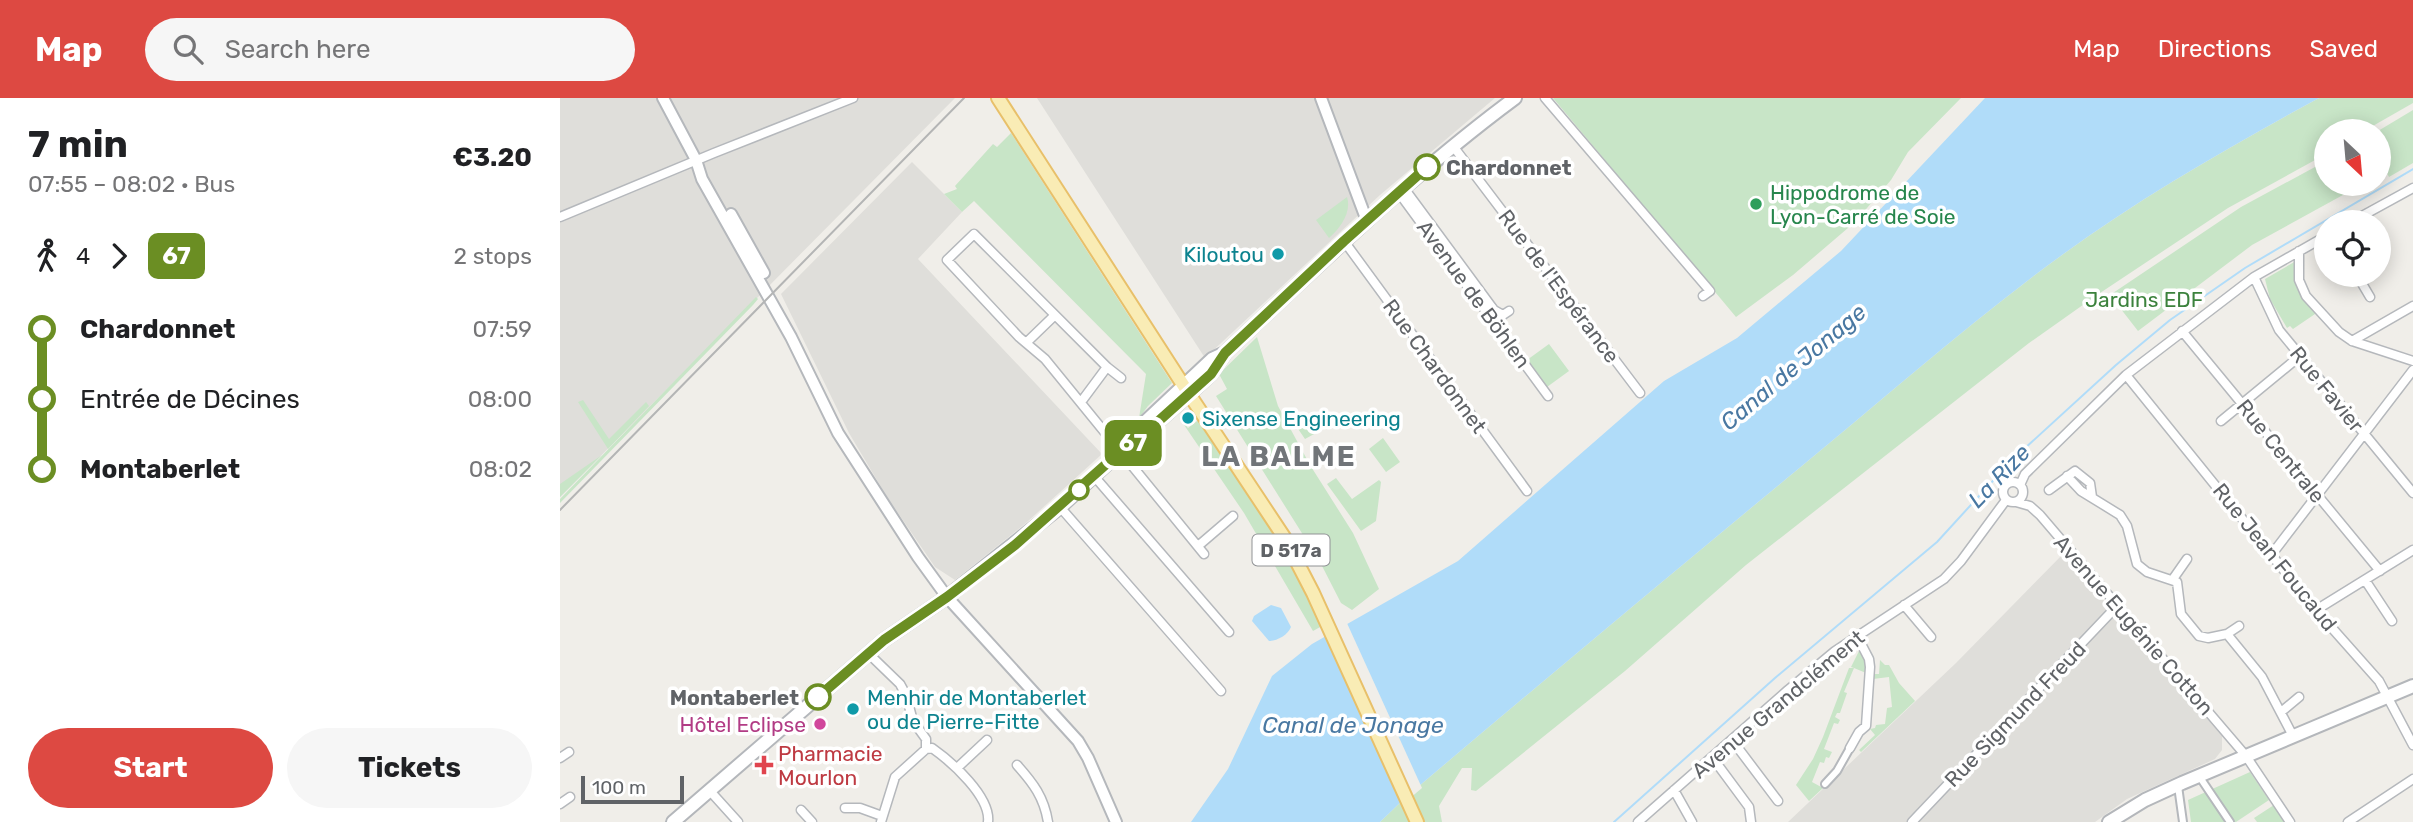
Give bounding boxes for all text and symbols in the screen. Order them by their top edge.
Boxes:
search box [145,18,635,81]
text: Map [35,30,103,69]
icon: search [169,30,207,68]
text: Search here [225,34,370,65]
text: Map [2073,35,2120,63]
text: Directions [2158,35,2271,63]
text: Saved [2309,35,2378,63]
north arrow [2314,119,2390,196]
map controls [2314,119,2391,287]
text: 7 min [28,121,128,167]
text: €3.20 [452,142,532,173]
marker: Chardonnet [1414,154,1440,180]
place label: Chardonnet [1446,155,1572,180]
text: 07:55 – 08:02 · Bus [28,170,235,198]
place label: Hippodrome de Lyon-Carré de Soie [1770,180,1956,229]
marker: Hippodrome de Lyon-Carré de Soie [1748,196,1764,212]
street label: Rue de l'Espérance [1493,204,1625,368]
button: locate [2314,210,2391,287]
street label: Avenue de Böhlen [1412,215,1536,373]
icon: walk [28,237,66,275]
icon: forward [100,237,138,275]
text: 4 [76,242,90,270]
text: 67 [162,242,191,270]
text: 2 stops [454,242,532,270]
place label: Kiloutou [1184,242,1264,267]
marker: Kiloutou [1270,246,1286,262]
park label: Jardins EDF [2085,287,2203,312]
street label: Rue Chardonnet [1378,294,1492,438]
water label: Canal de Jonage [1715,298,1872,436]
text: Chardonnet [80,314,235,345]
text: 07:59 [472,315,532,343]
street label: Rue Favier [2285,341,2369,437]
text: Entrée de Décines [80,384,300,415]
text: 08:00 [468,385,532,413]
street label: Rue Centrale [2232,394,2330,508]
place label: Sixense Engineering [1202,406,1401,431]
marker: Sixense Engineering [1180,410,1196,426]
line badge: 67 [1102,420,1164,466]
text: 67 [1119,429,1147,457]
water label: La Rize [1962,438,2036,513]
district label: LA BALME [1201,440,1357,473]
text: Montaberlet [80,454,240,485]
text: 08:02 [469,455,532,483]
street label: Rue Jean Foucaud [2208,478,2342,636]
unlabelled marker [1069,480,1089,500]
street label: Avenue Eugénie Cotton [2049,530,2219,720]
road number: D 517a [1252,534,1330,565]
street label: Avenue Grandclément [1687,625,1869,783]
street label: Rue Sigmund Freud [1939,636,2091,792]
marker: Montaberlet [805,684,831,710]
place label: Montaberlet [670,685,799,710]
place label: Menhir de Montaberlet ou de Pierre-Fitte [867,685,1086,734]
marker: Menhir de Montaberlet ou de Pierre-Fitte [845,701,861,717]
water label: Canal de Jonage [1262,711,1444,739]
place label: Hôtel Eclipse [679,712,806,737]
marker: Hôtel Eclipse [812,716,828,732]
button: Start [28,728,273,808]
button: Tickets [287,728,532,808]
place label: Pharmacie Mourlon [778,741,883,790]
marker: Pharmacie Mourlon [756,757,772,773]
scale bar [581,773,684,805]
text: 100 m [592,776,646,799]

